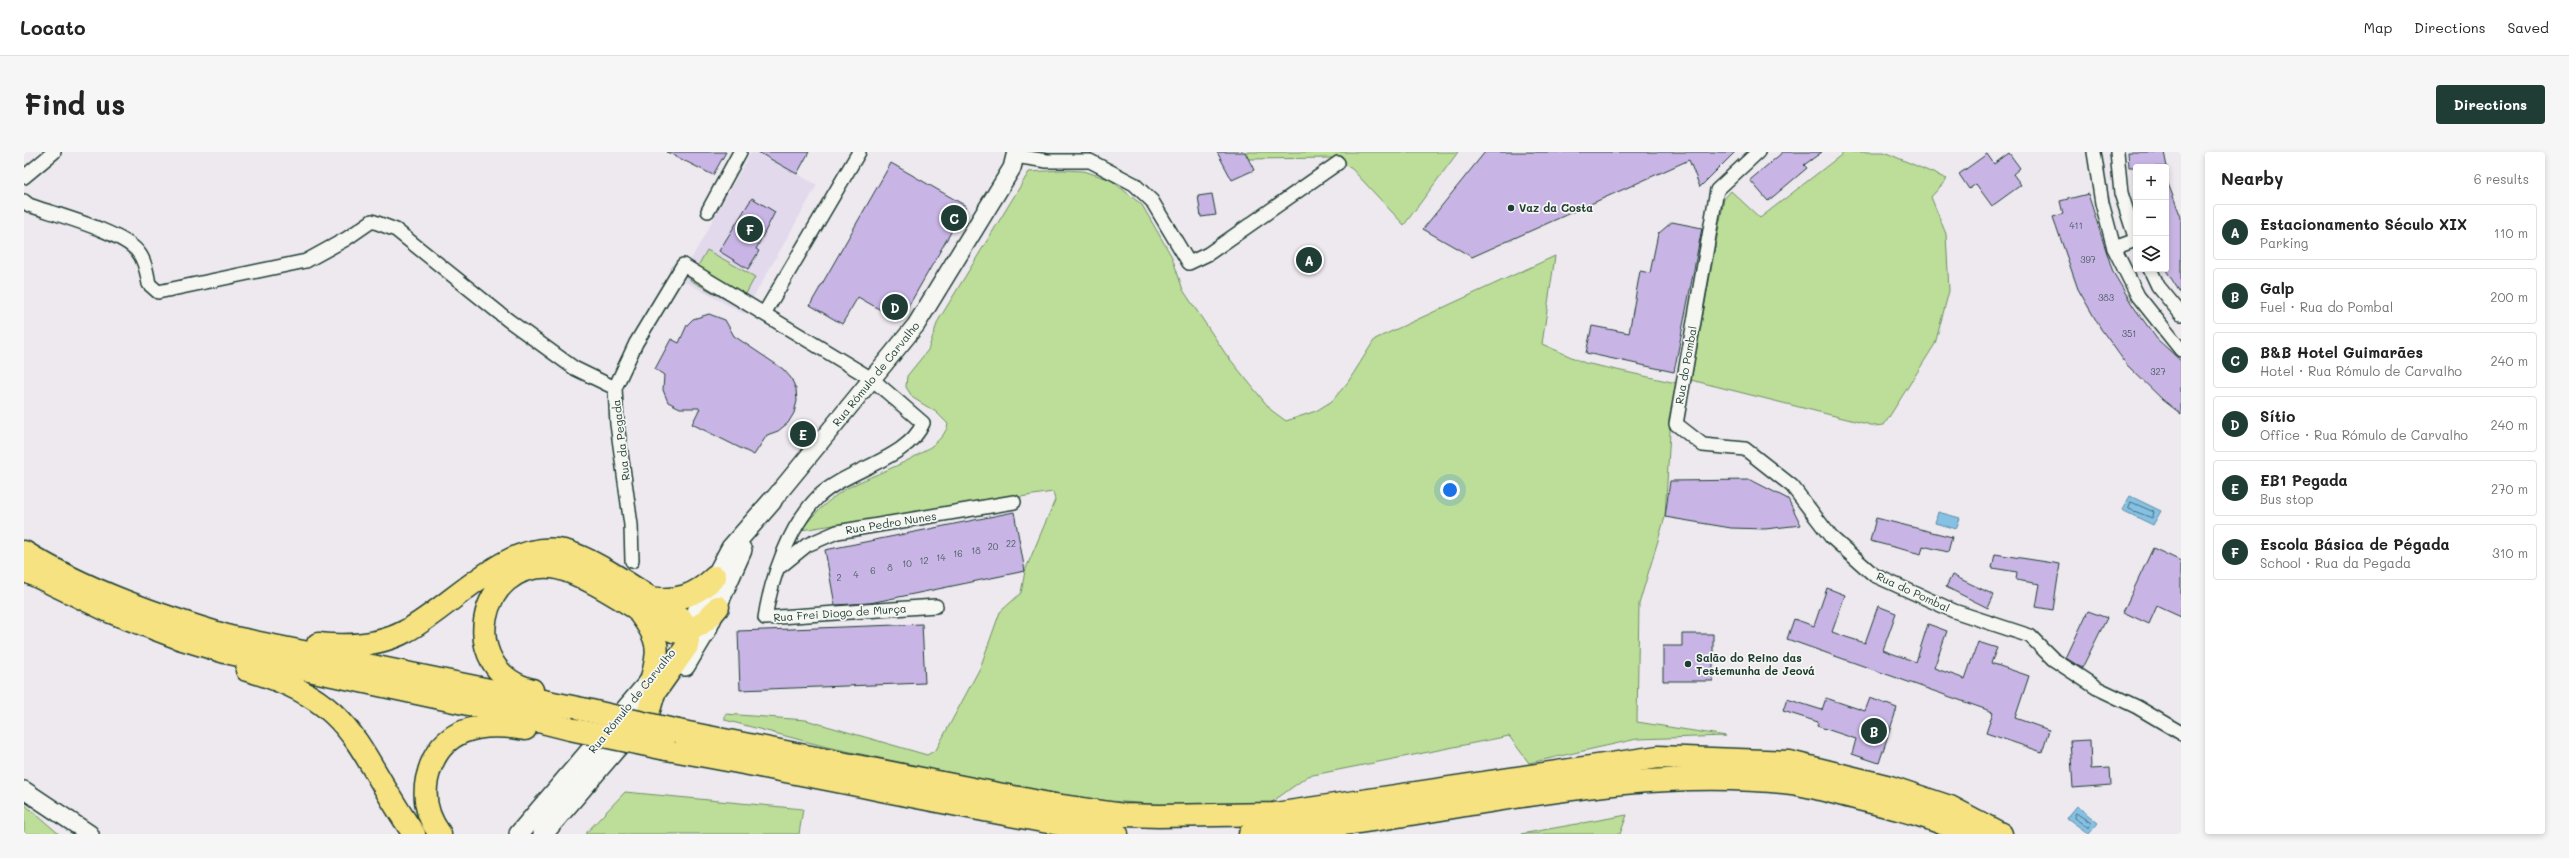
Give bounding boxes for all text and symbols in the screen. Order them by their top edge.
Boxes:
text: Locato [20,15,86,40]
text: Map [2364,18,2392,37]
text: Directions [2414,18,2485,37]
text: Saved [2507,18,2549,37]
button: Directions [2436,85,2545,124]
text: Find us [24,86,125,122]
map controls [2133,164,2169,272]
button: + [2133,164,2169,200]
text: Nearby [2221,167,2283,189]
text: 6 results [2474,170,2529,187]
place label: Vaz da Costa [1519,200,1593,215]
button: − [2133,200,2169,236]
pin: C [941,203,967,233]
marker: Vaz da Costa [1506,203,1516,213]
pin: F [737,214,763,244]
text: Estacionamento Século XIX [2260,214,2467,234]
house number: 411 [2069,220,2083,231]
text: A [2230,224,2240,241]
text: 110 m [2494,224,2528,241]
text: Parking [2260,234,2308,251]
button: layers [2133,236,2169,272]
pin: A [1296,245,1322,275]
house number: 397 [2080,254,2096,265]
text: Galp [2260,278,2294,298]
text: B [2231,288,2239,305]
text: 200 m [2490,288,2528,305]
pin: D [882,292,908,322]
house number: 383 [2098,292,2114,303]
text: Fuel · Rua do Pombal [2260,298,2393,315]
street label: Rua Rómulo de Carvalho [829,318,923,429]
street label: Rua do Pombal [1671,325,1700,405]
house number: 351 [2122,328,2136,339]
text: B&B Hotel Guimarães [2260,342,2423,362]
text: C [2230,352,2240,369]
text: 240 m [2491,352,2528,369]
text: Hotel · Rua Rómulo de Carvalho [2260,362,2462,379]
house number: 327 [2150,366,2166,377]
street label: Rua da Pegada [608,399,633,481]
text: Sítio [2260,406,2295,426]
text: D [2230,416,2240,433]
text: 240 m [2491,416,2528,433]
pin: E [790,419,816,449]
text: Office · Rua Rómulo de Carvalho [2260,426,2468,443]
text: EB1 Pegada [2260,470,2348,490]
your location [1440,480,1460,500]
text: E [2231,480,2239,497]
text: 270 m [2491,480,2528,497]
text: Bus stop [2260,490,2313,507]
street label: Rua Pedro Nunes [844,508,937,537]
text: Escola Básica de Pégada [2260,534,2450,554]
house number: 22 [1006,538,1016,549]
house number: 20 [988,541,999,552]
text: F [2231,544,2239,561]
text: 310 m [2492,544,2528,561]
house number: 18 [971,545,981,556]
house number: 16 [953,548,963,559]
house number: 14 [936,552,946,563]
text: School · Rua da Pegada [2260,554,2411,571]
house number: 12 [919,555,929,566]
house number: 10 [902,558,912,569]
house number: 8 [887,562,893,573]
house number: 6 [870,565,876,576]
street label: Rua do Pombal [1874,568,1952,615]
house number: 4 [853,569,859,580]
house number: 2 [836,572,842,583]
street label: Rua Frei Diogo de Murça [773,600,907,625]
street label: Rua Rómulo de Carvalho [585,645,679,756]
place label: Salão do Reino das Testemunha de Jeová [1696,650,1815,678]
marker: Salão do Reino das Testemunha de Jeová [1683,659,1693,669]
pin: B [1861,716,1887,746]

